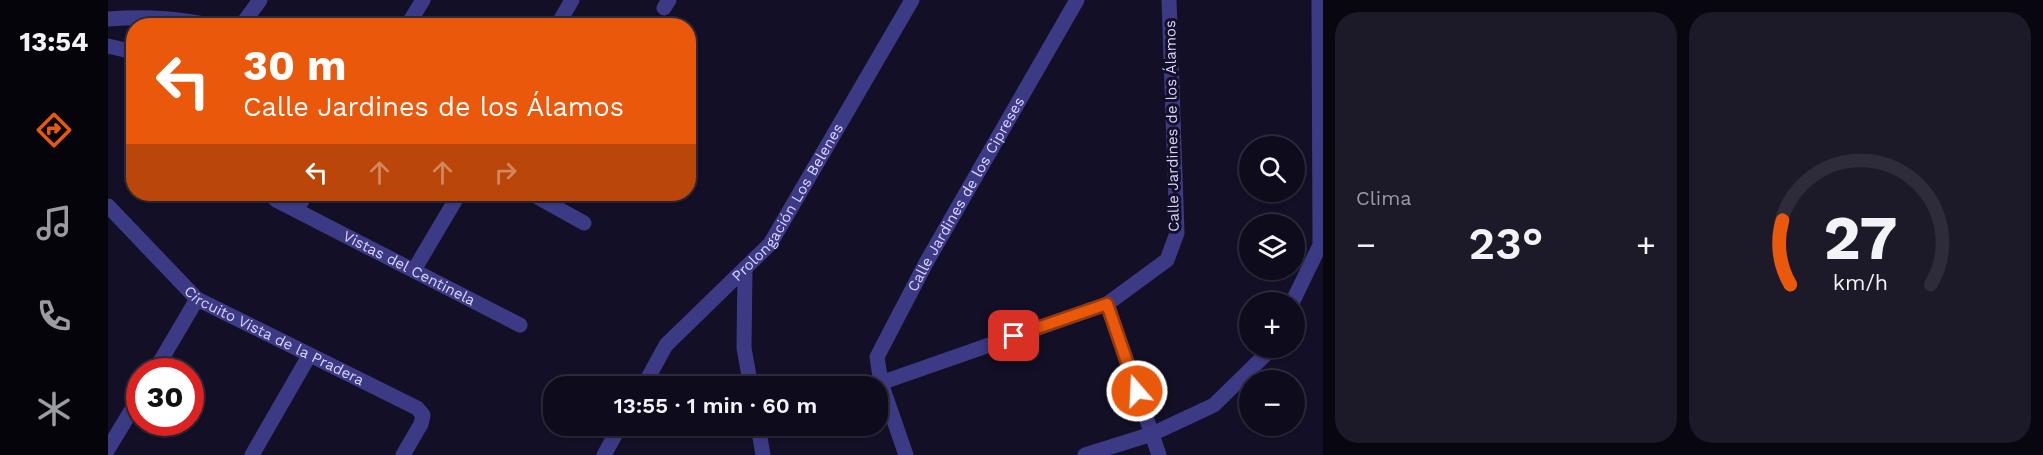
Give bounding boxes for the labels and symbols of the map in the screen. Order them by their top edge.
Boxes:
street label: Calle Jardines de los Álamos [1161,20,1183,232]
street label: Calle Jardines de los Cipreses [904,94,1028,295]
street label: Prolongación Los Belenes [728,120,847,285]
street label: Vistas del Centinela [340,227,479,310]
street label: Circuito Vista de la Pradera [180,282,368,390]
pin [988,310,1039,361]
speed limit sign: 30 [126,358,204,436]
position arrow [1105,359,1169,423]

